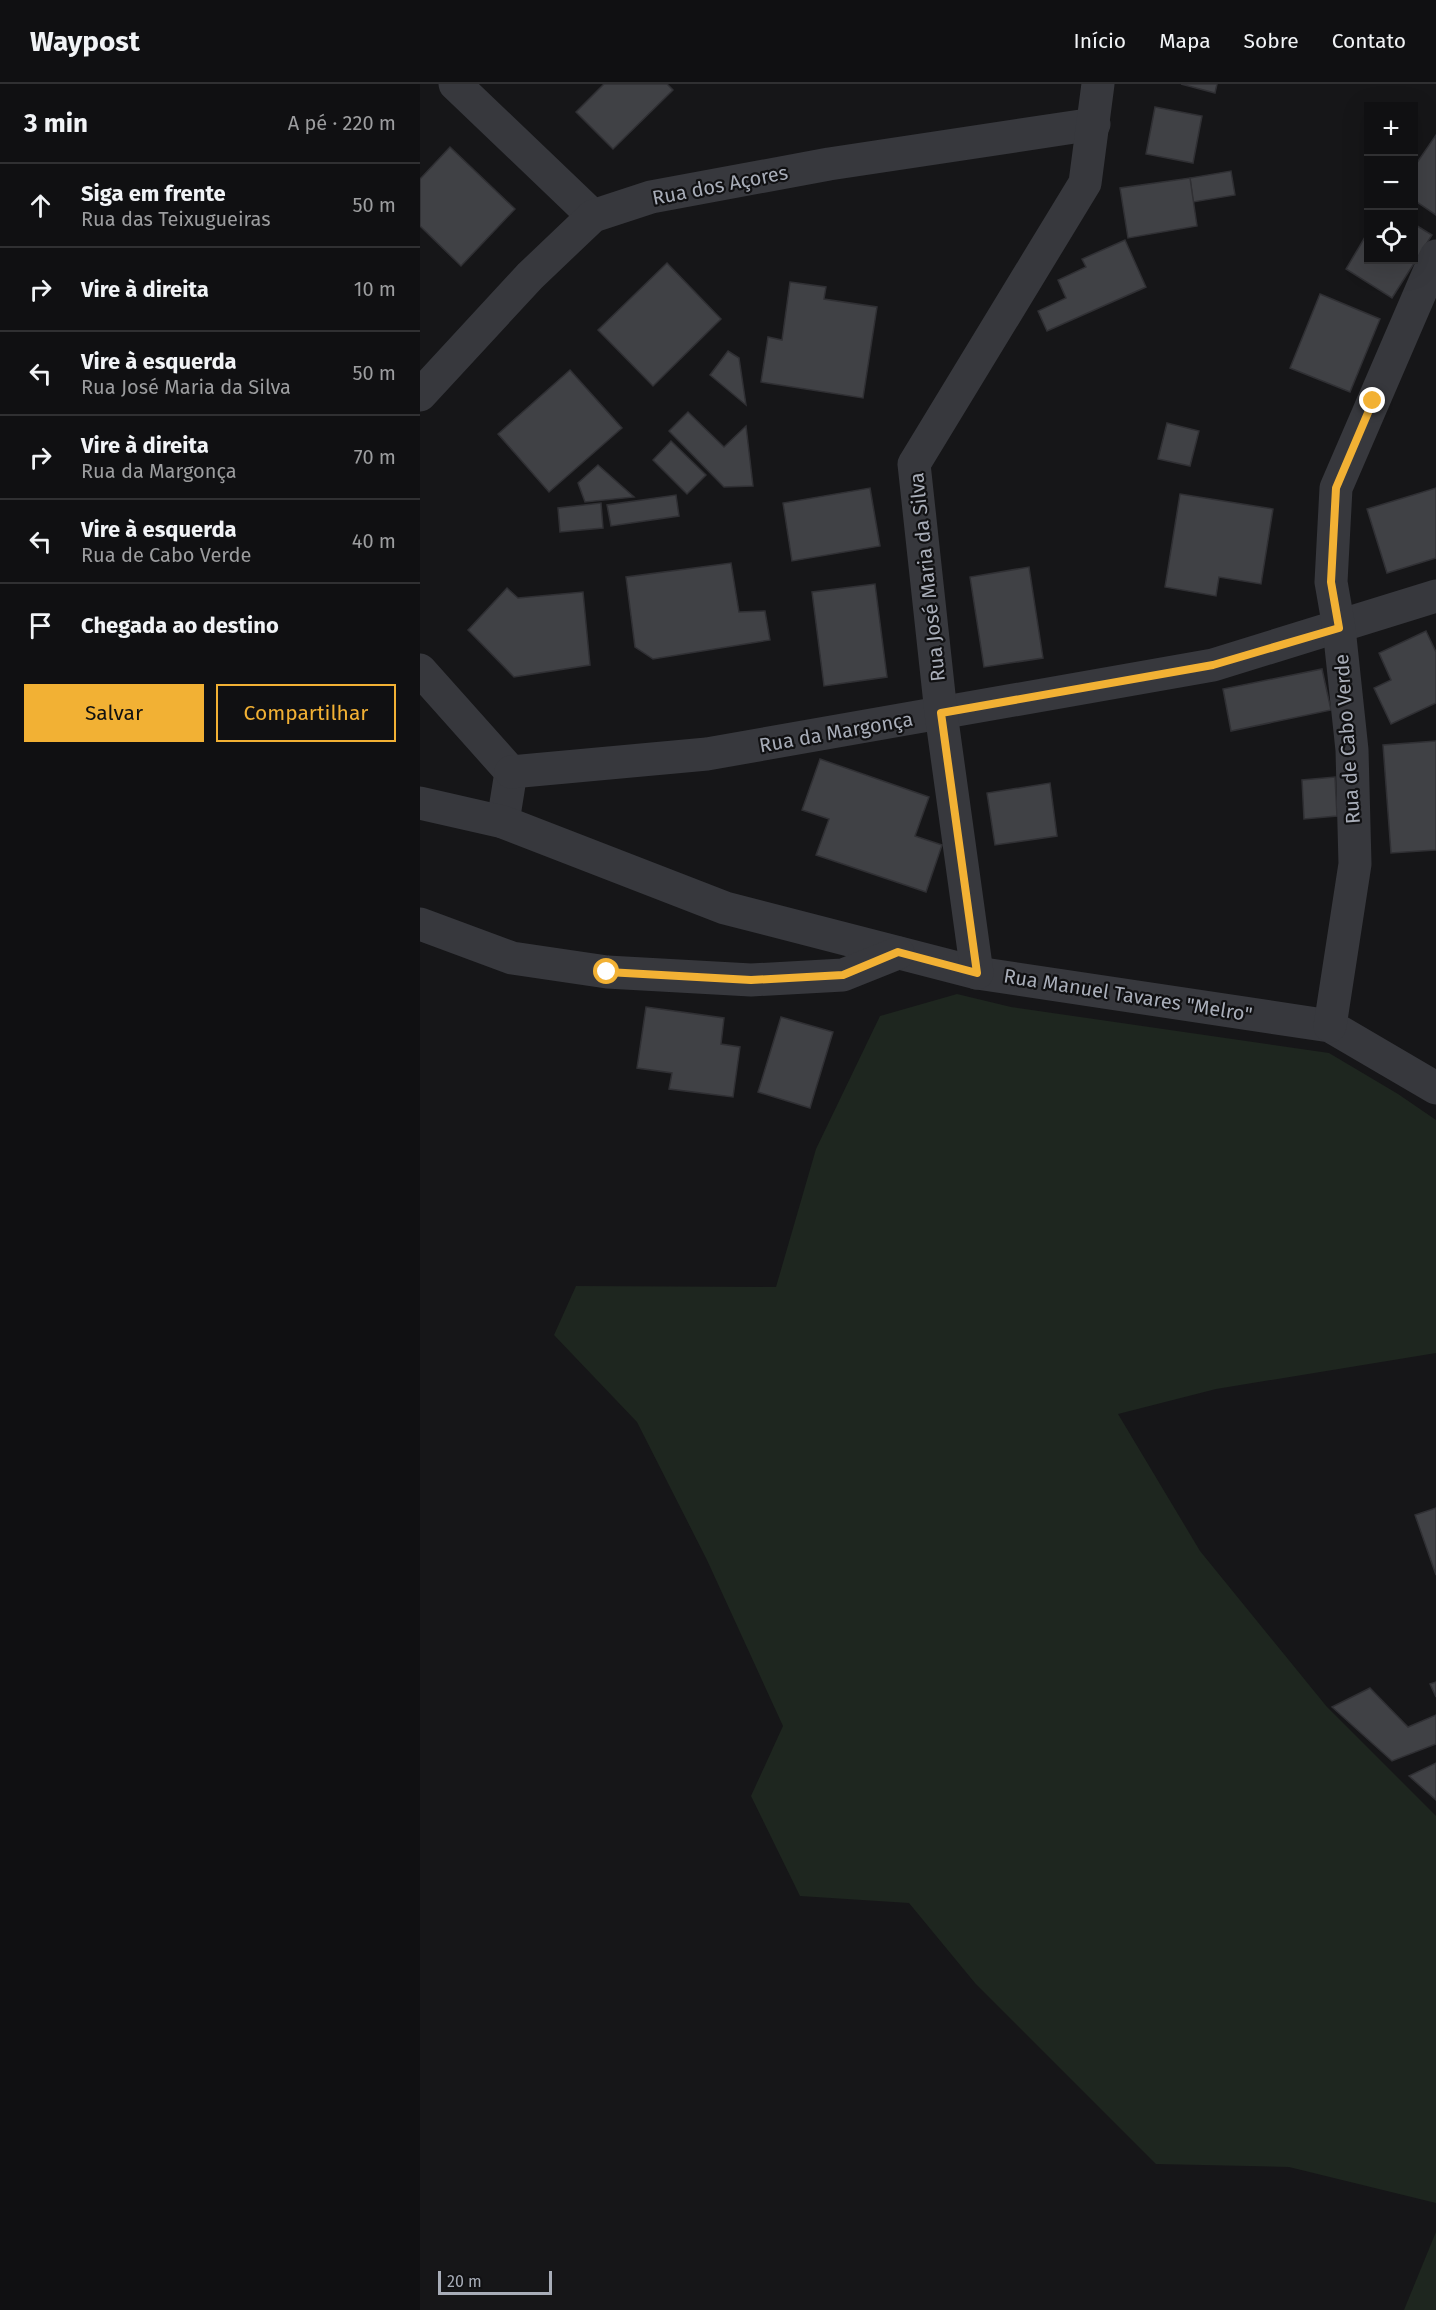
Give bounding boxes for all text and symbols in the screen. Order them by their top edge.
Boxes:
text: Waypost [30,25,140,58]
text: Início [1073,28,1126,54]
text: Mapa [1159,28,1211,54]
text: Sobre [1244,28,1299,54]
text: Contato [1332,28,1406,54]
map controls [1364,102,1418,264]
button: + [1364,102,1418,156]
text: 3 min [24,108,88,139]
text: A pé · 220 m [288,111,396,135]
button: − [1364,156,1418,210]
street label: Rua dos Açores [650,160,790,211]
text: Siga em frente [81,180,226,207]
icon: ahead [24,189,57,222]
text: 50 m [352,193,396,217]
text: Rua das Teixugueiras [81,207,271,231]
button: locate [1364,210,1418,264]
icon: right [24,273,57,306]
text: Vire à direita [81,276,209,303]
text: 10 m [354,277,396,301]
text: Vire à esquerda [81,348,237,375]
icon: left [24,357,57,390]
text: 50 m [352,361,396,385]
text: Rua José Maria da Silva [81,375,291,399]
route end [1359,387,1385,413]
text: Vire à direita [81,432,209,459]
icon: right [24,441,57,474]
text: 70 m [354,445,396,469]
text: Rua da Margonça [81,459,237,483]
street label: Rua José Maria da Silva [904,471,950,683]
text: Vire à esquerda [81,516,237,543]
icon: left [24,525,57,558]
text: 40 m [352,529,396,553]
text: Rua de Cabo Verde [81,543,251,567]
icon: arrive [24,609,57,642]
text: Chegada ao destino [81,612,279,639]
street label: Rua de Cabo Verde [1329,653,1365,825]
button: Salvar [24,684,204,742]
button: Compartilhar [216,684,396,742]
street label: Rua da Margonça [757,707,915,758]
route start [593,958,619,984]
street label: Rua Manuel Tavares "Melro" [1002,963,1254,1027]
scale bar [438,2268,552,2296]
text: 20 m [447,2272,482,2291]

